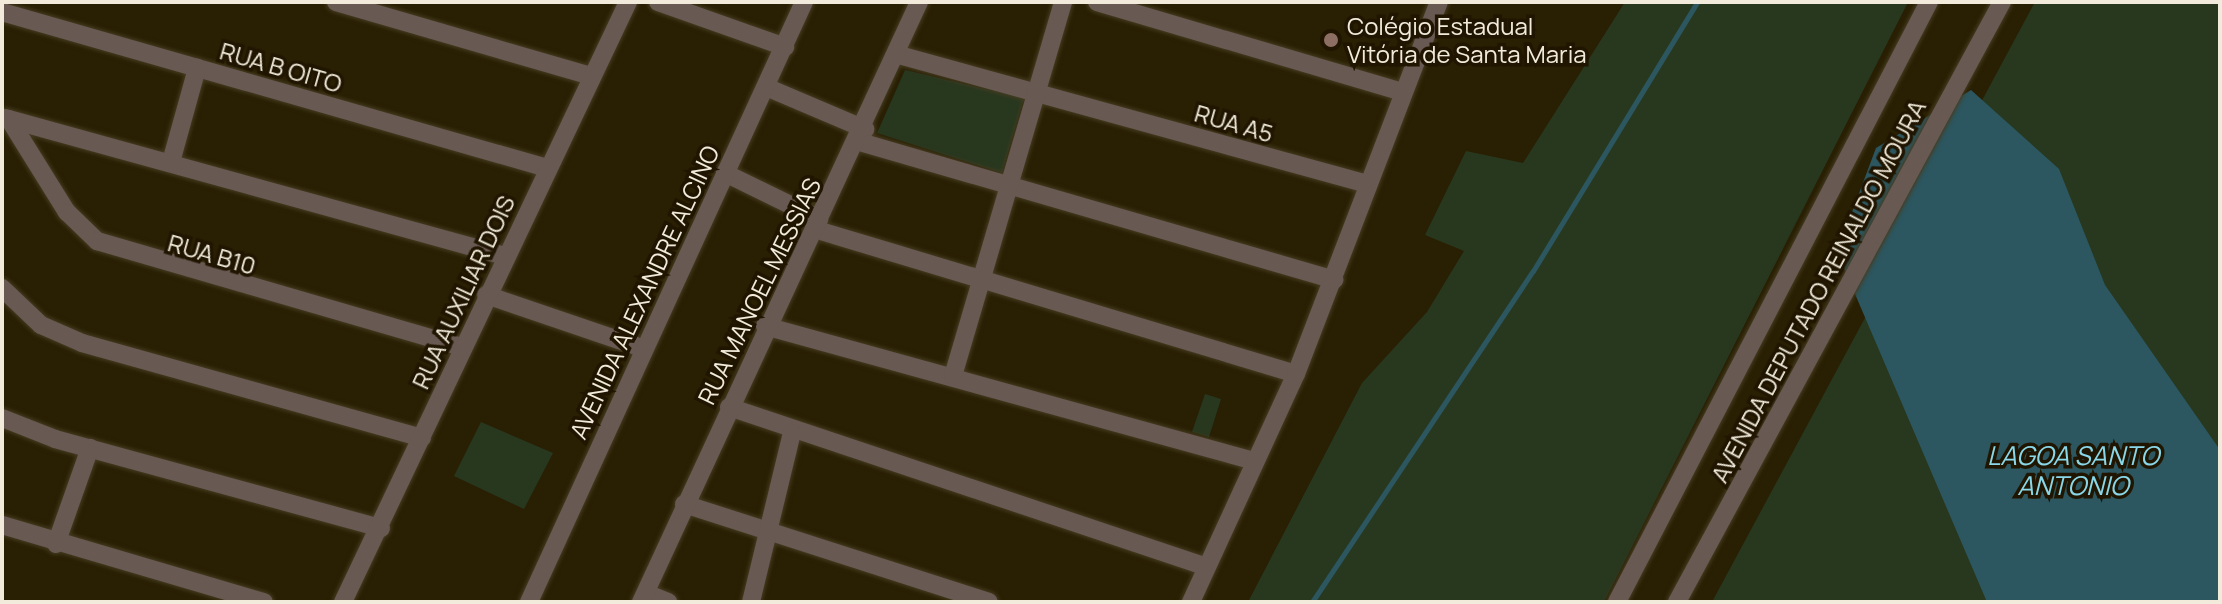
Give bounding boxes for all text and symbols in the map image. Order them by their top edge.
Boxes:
place label: Colégio Estadual Vitória de Santa Maria [1347,12,1587,68]
marker: Colégio Estadual Vitória de Santa Maria [1322,31,1340,49]
street label: RUA B OITO [217,36,345,98]
street label: AVENIDA DEPUTADO REINALDO MOURA [1705,95,1931,487]
street label: RUA A5 [1191,98,1277,148]
street label: AVENIDA ALEXANDRE ALCINO [563,141,725,443]
street label: RUA MANOEL MESSIAS [691,173,827,409]
street label: RUA AUXILIAR DOIS [406,191,520,393]
street label: RUA B10 [165,228,259,280]
water label: LAGOA SANTO ANTONIO [1987,440,2159,502]

